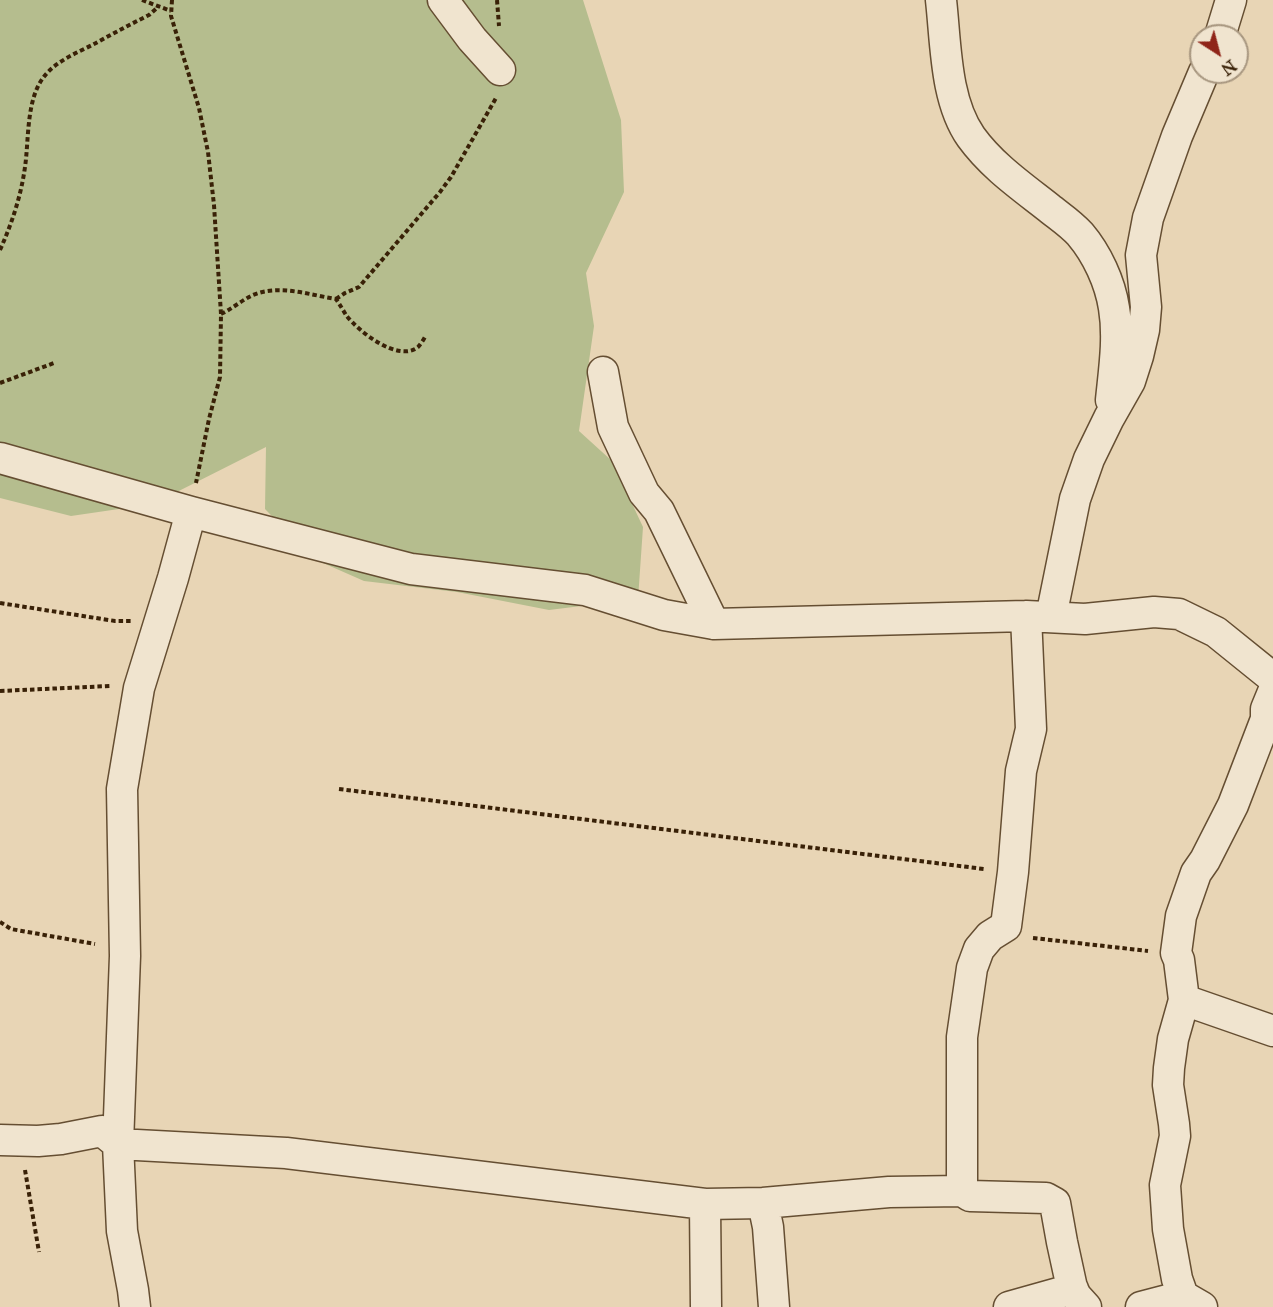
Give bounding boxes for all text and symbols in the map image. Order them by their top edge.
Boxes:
north arrow [1189,24,1249,84]
text: N [1218,56,1240,79]

